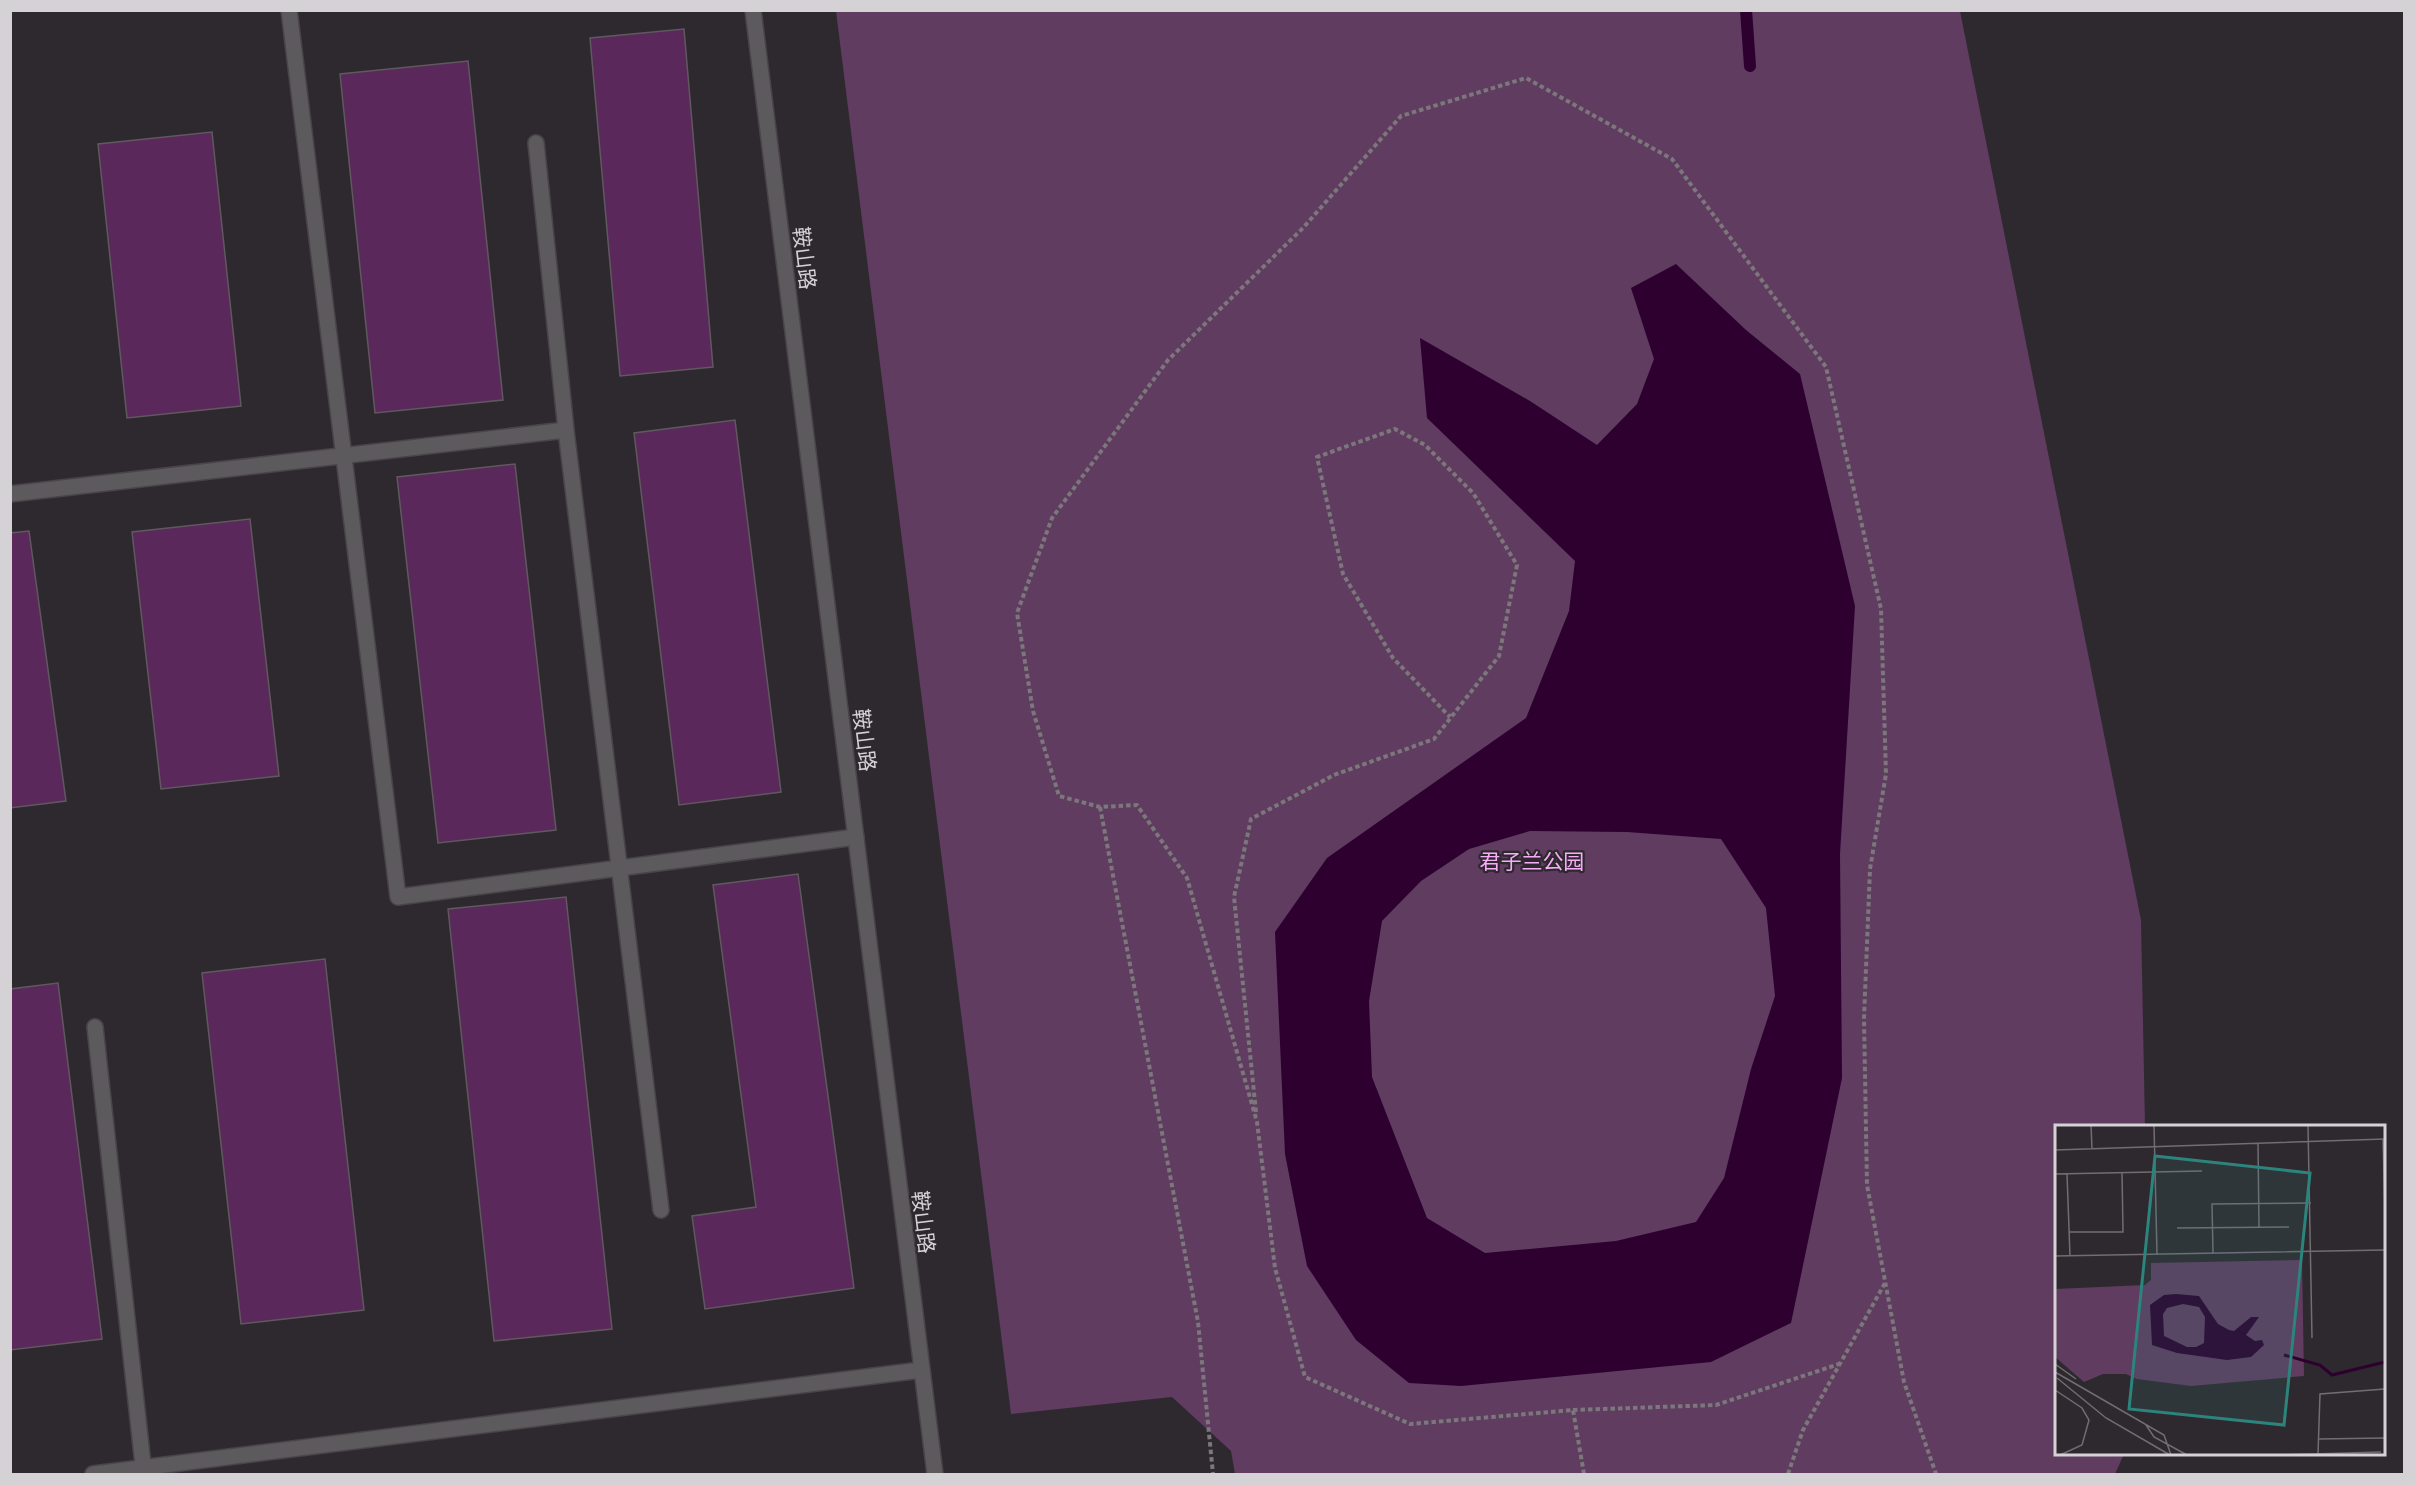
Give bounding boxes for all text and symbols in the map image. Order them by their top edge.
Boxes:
street label: 鞍山路 [789,225,821,291]
street label: 鞍山路 [849,707,881,773]
park label: 君子兰公园 [1480,849,1585,873]
inset map [2055,1125,2385,1455]
street label: 鞍山路 [908,1189,940,1255]

